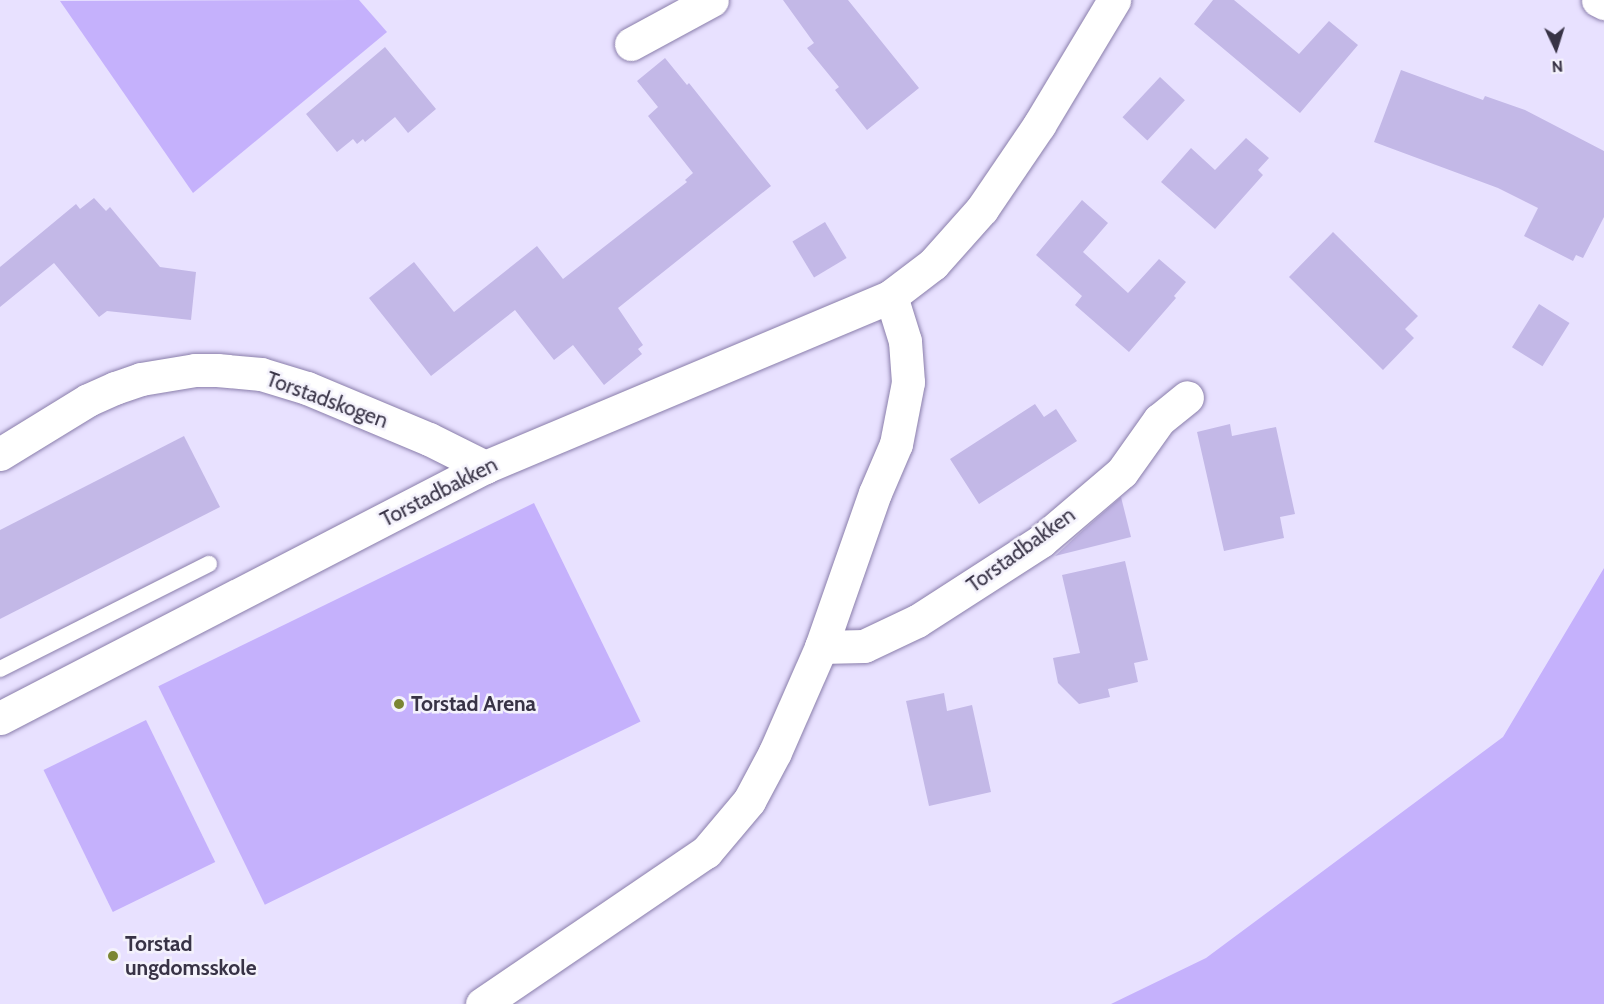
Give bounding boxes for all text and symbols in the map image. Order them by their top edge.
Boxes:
north arrow [1526,18,1586,78]
text: N [1551,57,1564,76]
street label: Torstadskogen [263,366,391,434]
street label: Torstadbakken [376,452,502,532]
street label: Torstadbakken [962,502,1080,598]
place label: Torstad Arena [411,691,536,717]
marker: Torstad Arena [392,697,406,711]
place label: Torstad ungdomsskole [125,931,257,981]
marker: Torstad ungdomsskole [106,949,120,963]

